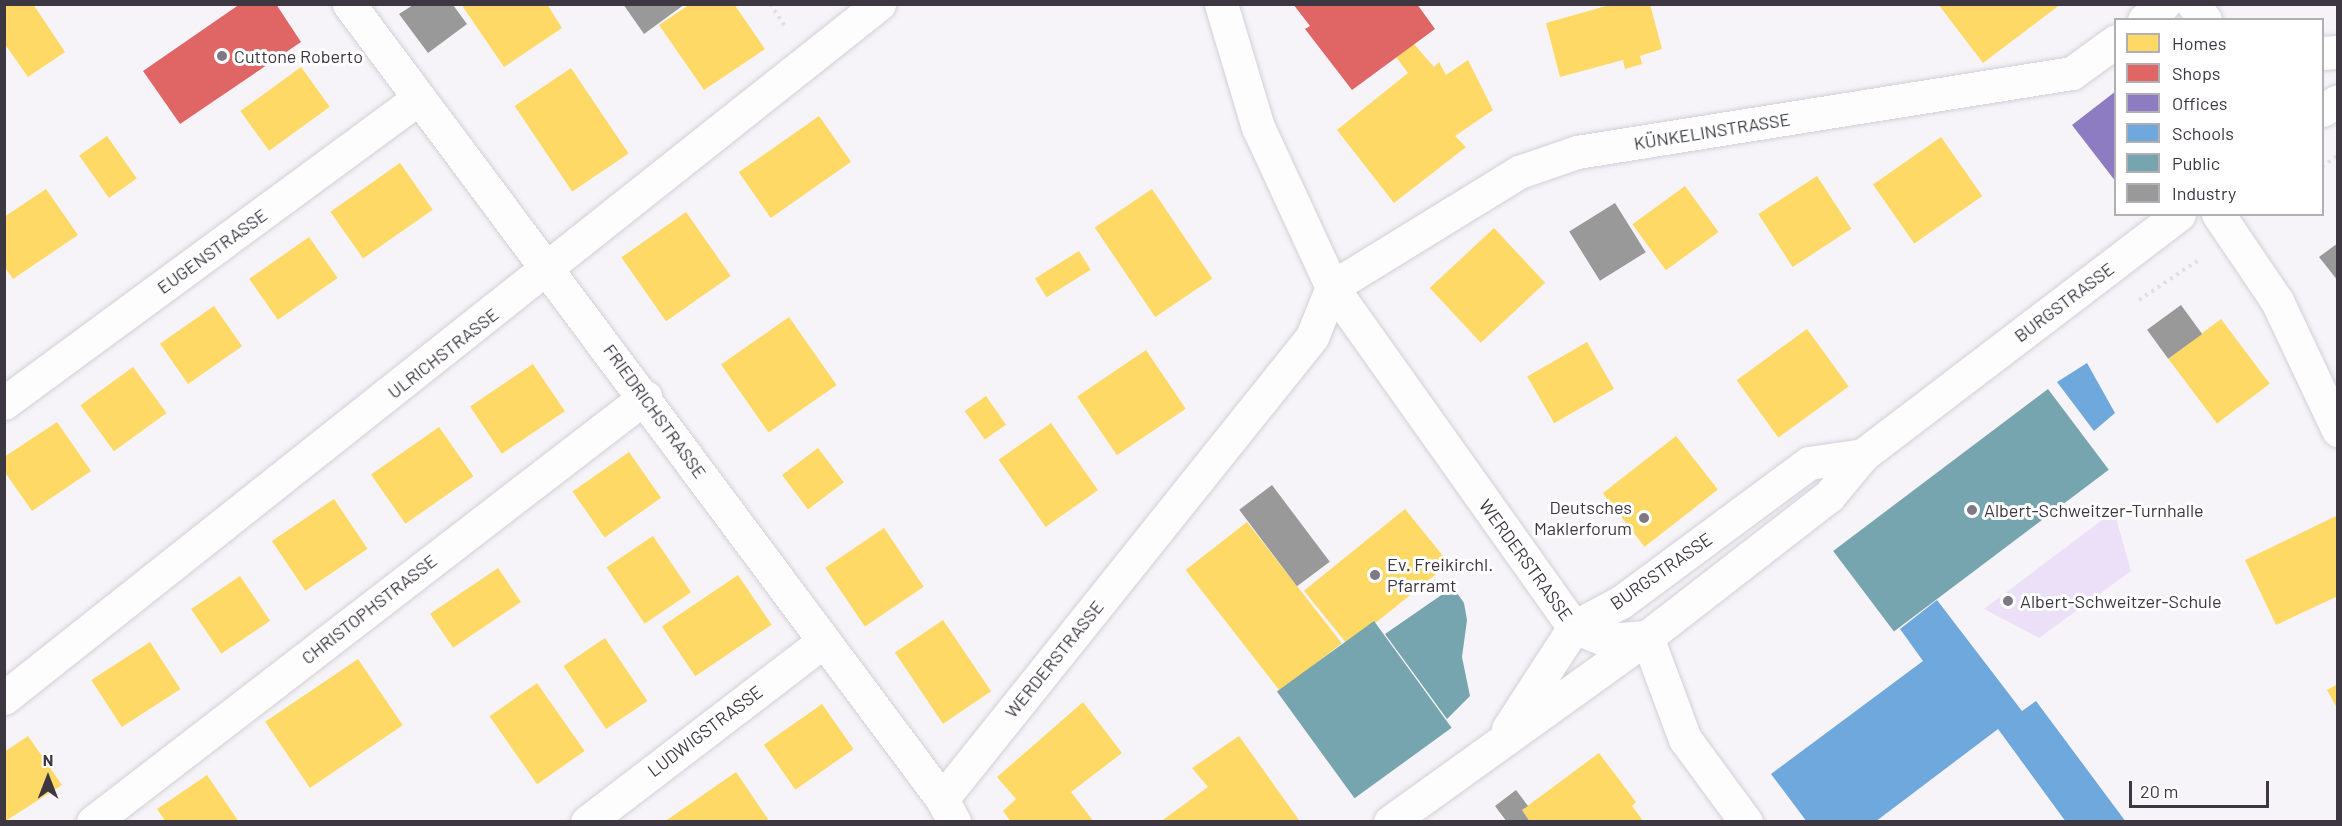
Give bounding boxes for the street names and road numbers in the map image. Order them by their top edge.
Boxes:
street label: KÜNKELINSTRASSE [1632,108,1792,154]
street label: EUGENSTRASSE [153,204,271,298]
street label: BURGSTRASSE [2010,257,2118,347]
street label: ULRICHSTRASSE [383,303,503,403]
street label: FRIEDRICHSTRASSE [599,340,711,482]
street label: WERDERSTRASSE [1475,495,1577,625]
street label: BURGSTRASSE [1606,528,1716,614]
street label: CHRISTOPHSTRASSE [297,549,441,669]
street label: WERDERSTRASSE [1000,596,1108,722]
street label: LUDWIGSTRASSE [643,681,767,781]

